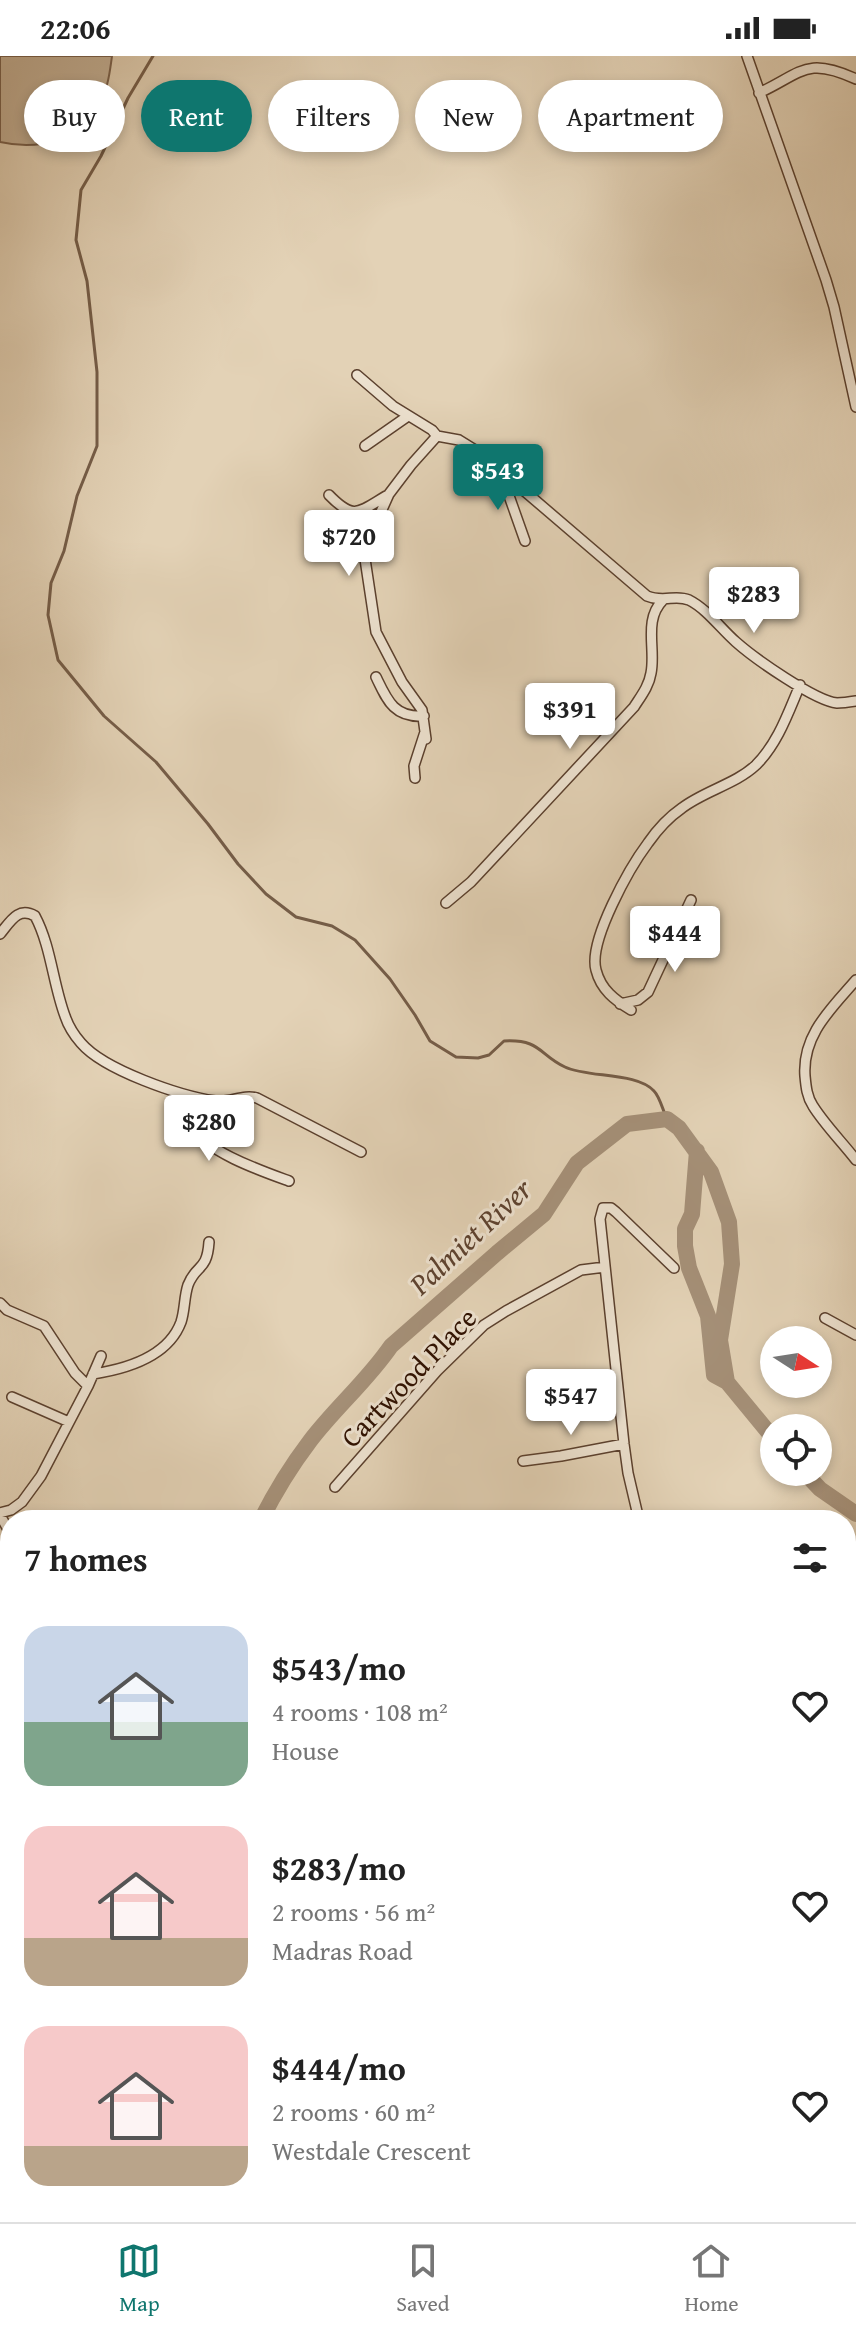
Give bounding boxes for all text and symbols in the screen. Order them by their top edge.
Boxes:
text: 22:06 [40,6,111,50]
chip: Buy [24,80,125,152]
chip: Rent [141,80,252,152]
chip: Filters [268,80,399,152]
chip: New [415,80,522,152]
chip: Apartment [538,80,723,152]
pin: $543 [451,444,545,512]
text: $543 [471,450,525,489]
pin: $720 [302,510,396,578]
text: $720 [322,516,376,555]
pin: $283 [707,567,801,635]
text: $283 [727,573,781,612]
pin: $391 [523,683,617,751]
text: $391 [543,689,597,728]
pin: $444 [628,906,722,974]
text: $444 [648,912,702,951]
pin: $280 [162,1095,256,1163]
text: $280 [182,1101,236,1140]
water label: Palmiet River [398,1167,542,1305]
street label: Cartwood Place [330,1298,486,1456]
north arrow [760,1326,832,1398]
map controls [760,1326,832,1486]
pin: $547 [524,1369,618,1437]
text: $547 [544,1375,598,1414]
button: locate [760,1414,832,1486]
text: 7 homes [24,1534,148,1583]
icon: filters [788,1536,832,1580]
text: $543/mo [272,1643,406,1692]
icon: home [88,1658,184,1754]
icon: heart [788,1684,832,1728]
text: 4 rooms · 108 m² [272,1692,448,1731]
text: House [272,1731,339,1770]
text: $283/mo [272,1843,406,1892]
icon: home [88,1858,184,1954]
icon: heart [788,1884,832,1928]
text: 2 rooms · 56 m² [272,1892,435,1931]
text: Madras Road [272,1931,413,1970]
text: $444/mo [272,2043,406,2092]
icon: home [88,2058,184,2154]
icon: heart [788,2084,832,2128]
text: 2 rooms · 60 m² [272,2092,435,2131]
text: Westdale Crescent [272,2131,471,2170]
tab: Map [117,2239,161,2319]
tab: Saved [396,2239,450,2319]
tab: Home [684,2239,739,2319]

